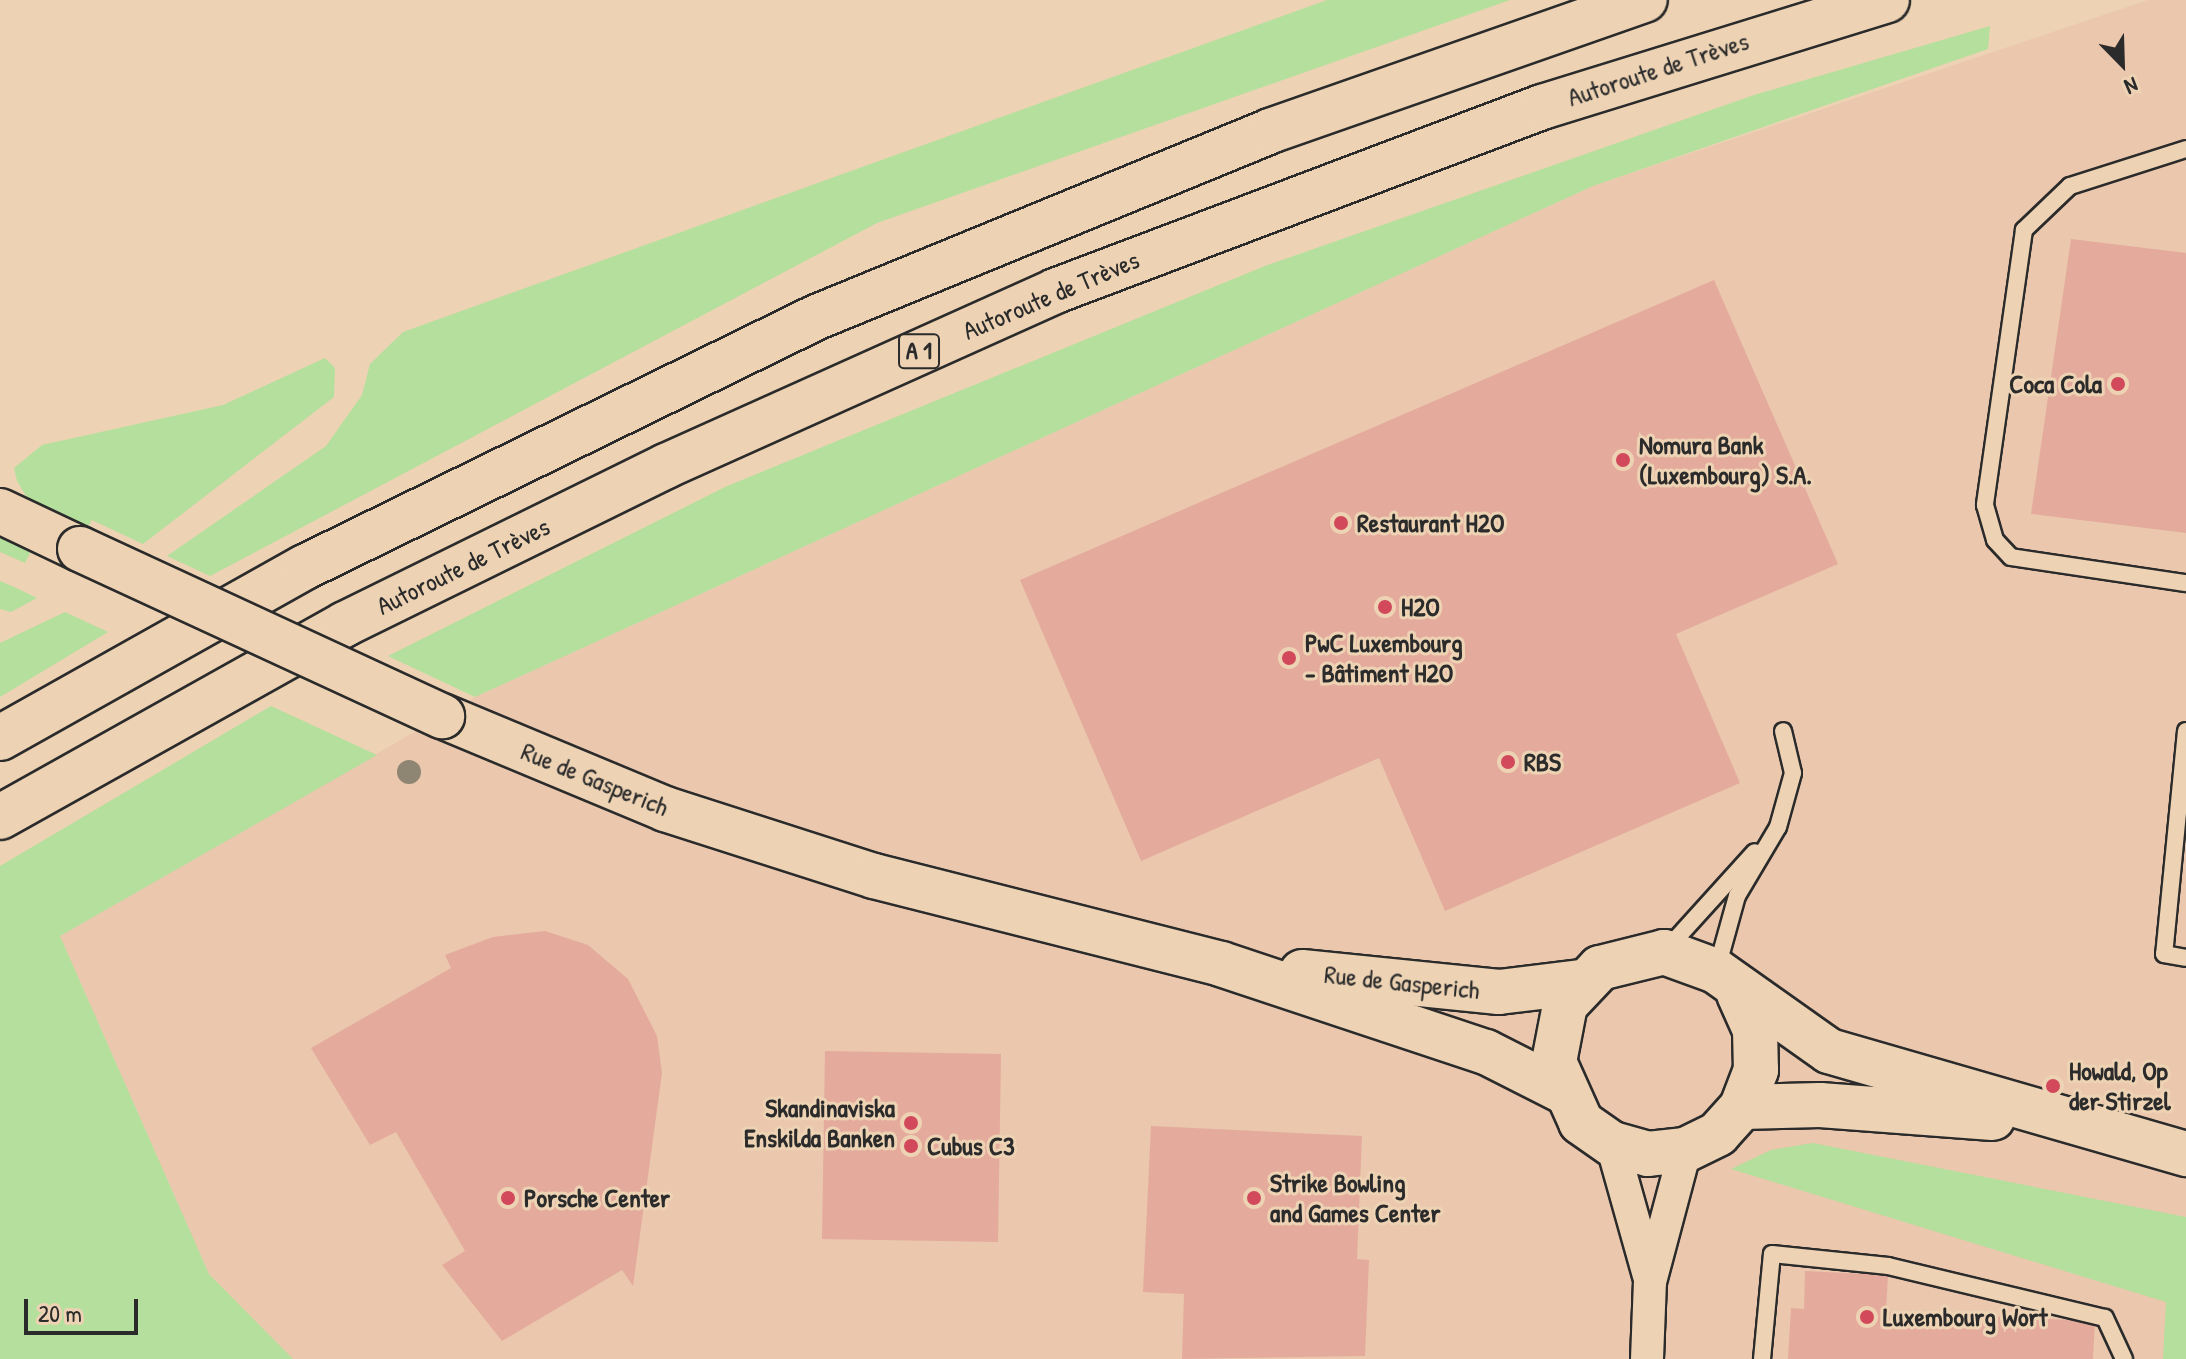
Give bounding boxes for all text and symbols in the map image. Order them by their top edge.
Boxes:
north arrow [2082,24,2162,104]
street label: Autoroute de Trèves [1564,25,1752,113]
text: N [2120,70,2143,102]
street label: Autoroute de Trèves [958,244,1144,346]
road number: A 1 [897,331,941,371]
place label: Coca Cola [2009,368,2102,400]
marker: Coca Cola [2109,375,2127,393]
place label: Nomura Bank (Luxembourg) S.A. [1639,429,1812,490]
marker: Nomura Bank (Luxembourg) S.A. [1614,451,1632,469]
place label: Restaurant H2O [1357,507,1504,539]
street label: Autoroute de Trèves [371,511,555,621]
marker: Restaurant H2O [1332,514,1350,532]
place label: H2O [1401,591,1440,623]
marker: H2O [1376,598,1394,616]
place label: PwC Luxembourg - Bâtiment H2O [1305,627,1463,688]
marker: PwC Luxembourg - Bâtiment H2O [1280,649,1298,667]
street label: Rue de Gasperich [517,735,673,823]
place label: RBS [1524,746,1561,778]
marker: RBS [1499,753,1517,771]
street label: Rue de Gasperich [1323,958,1481,1006]
place label: Howald, Op der Stirzel [2069,1055,2171,1116]
marker: Howald, Op der Stirzel [2044,1077,2062,1095]
place label: Skandinaviska Enskilda Banken [744,1092,895,1154]
marker: Skandinaviska Enskilda Banken [902,1114,920,1132]
place label: Cubus C3 [927,1130,1015,1162]
marker: Cubus C3 [902,1137,920,1155]
place label: Strike Bowling and Games Center [1270,1167,1440,1228]
place label: Porsche Center [524,1182,670,1214]
marker: Porsche Center [499,1189,517,1207]
marker: Strike Bowling and Games Center [1245,1189,1263,1207]
scale bar [28,1283,142,1333]
text: 20 m [38,1297,82,1329]
place label: Luxembourg Wort [1883,1301,2047,1333]
marker: Luxembourg Wort [1858,1308,1876,1326]

